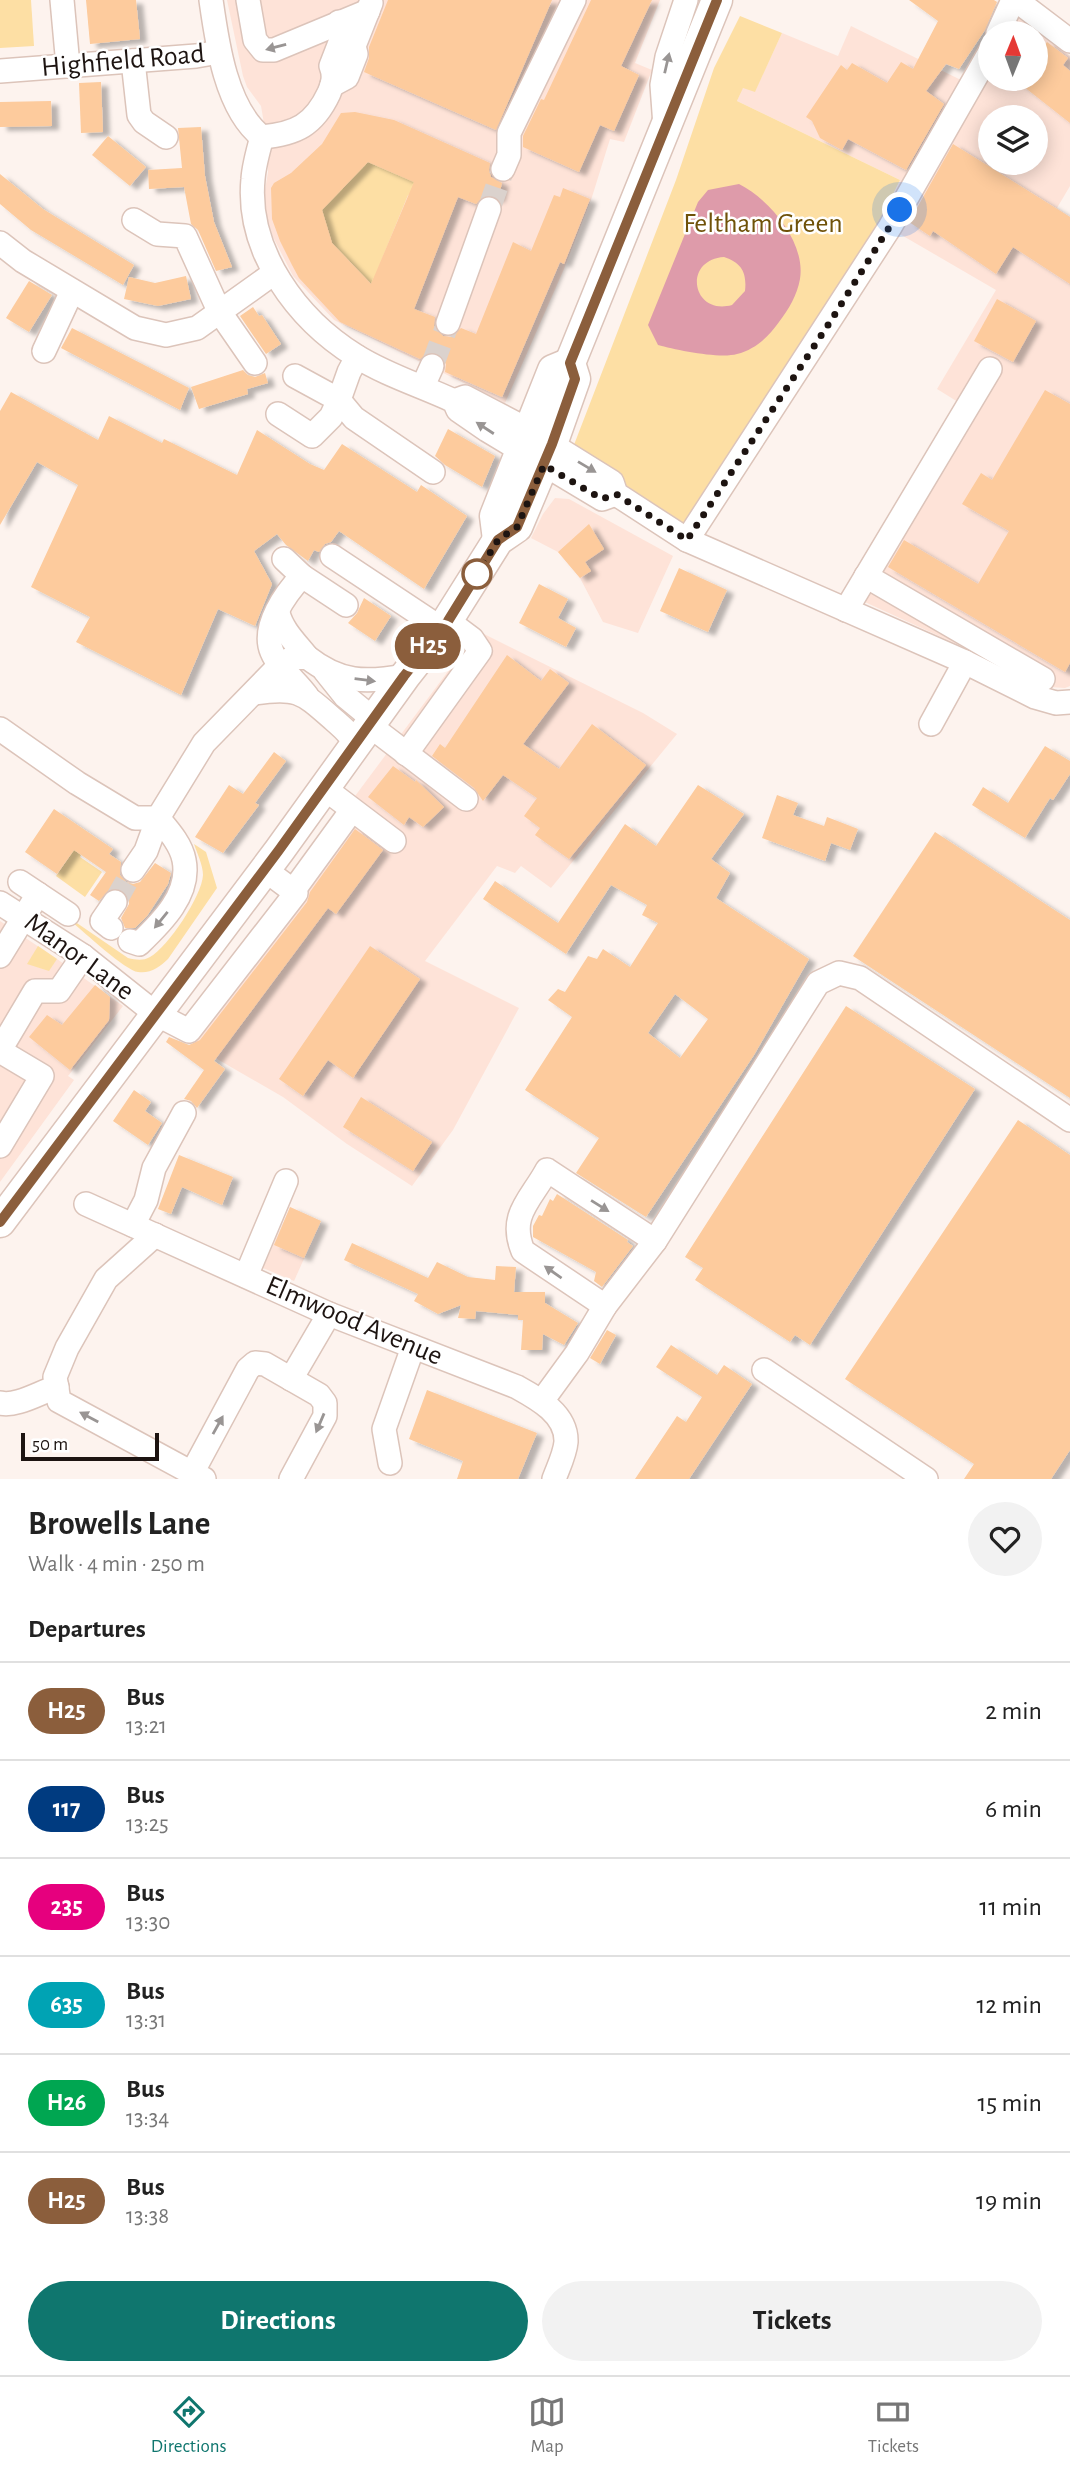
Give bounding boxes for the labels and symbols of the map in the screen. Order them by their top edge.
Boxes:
north arrow [978,21,1048,91]
street label: Highfield Road [40,40,206,82]
one-way arrow [265,42,287,53]
one-way arrow [661,52,672,74]
your location [882,192,917,227]
park label: Feltham Green [683,210,843,238]
one-way arrow [476,422,495,435]
one-way arrow [577,461,596,474]
unlabelled marker [462,559,492,589]
line badge: H25 [388,623,468,669]
one-way arrow [354,674,376,685]
street label: Manor Lane [19,908,139,1006]
one-way arrow [154,912,169,929]
one-way arrow [591,1199,610,1212]
one-way arrow [544,1265,562,1279]
street label: Elmwood Avenue [262,1271,446,1371]
one-way arrow [79,1411,98,1423]
one-way arrow [314,1413,326,1433]
one-way arrow [212,1415,224,1435]
scale bar [21,1430,159,1462]

